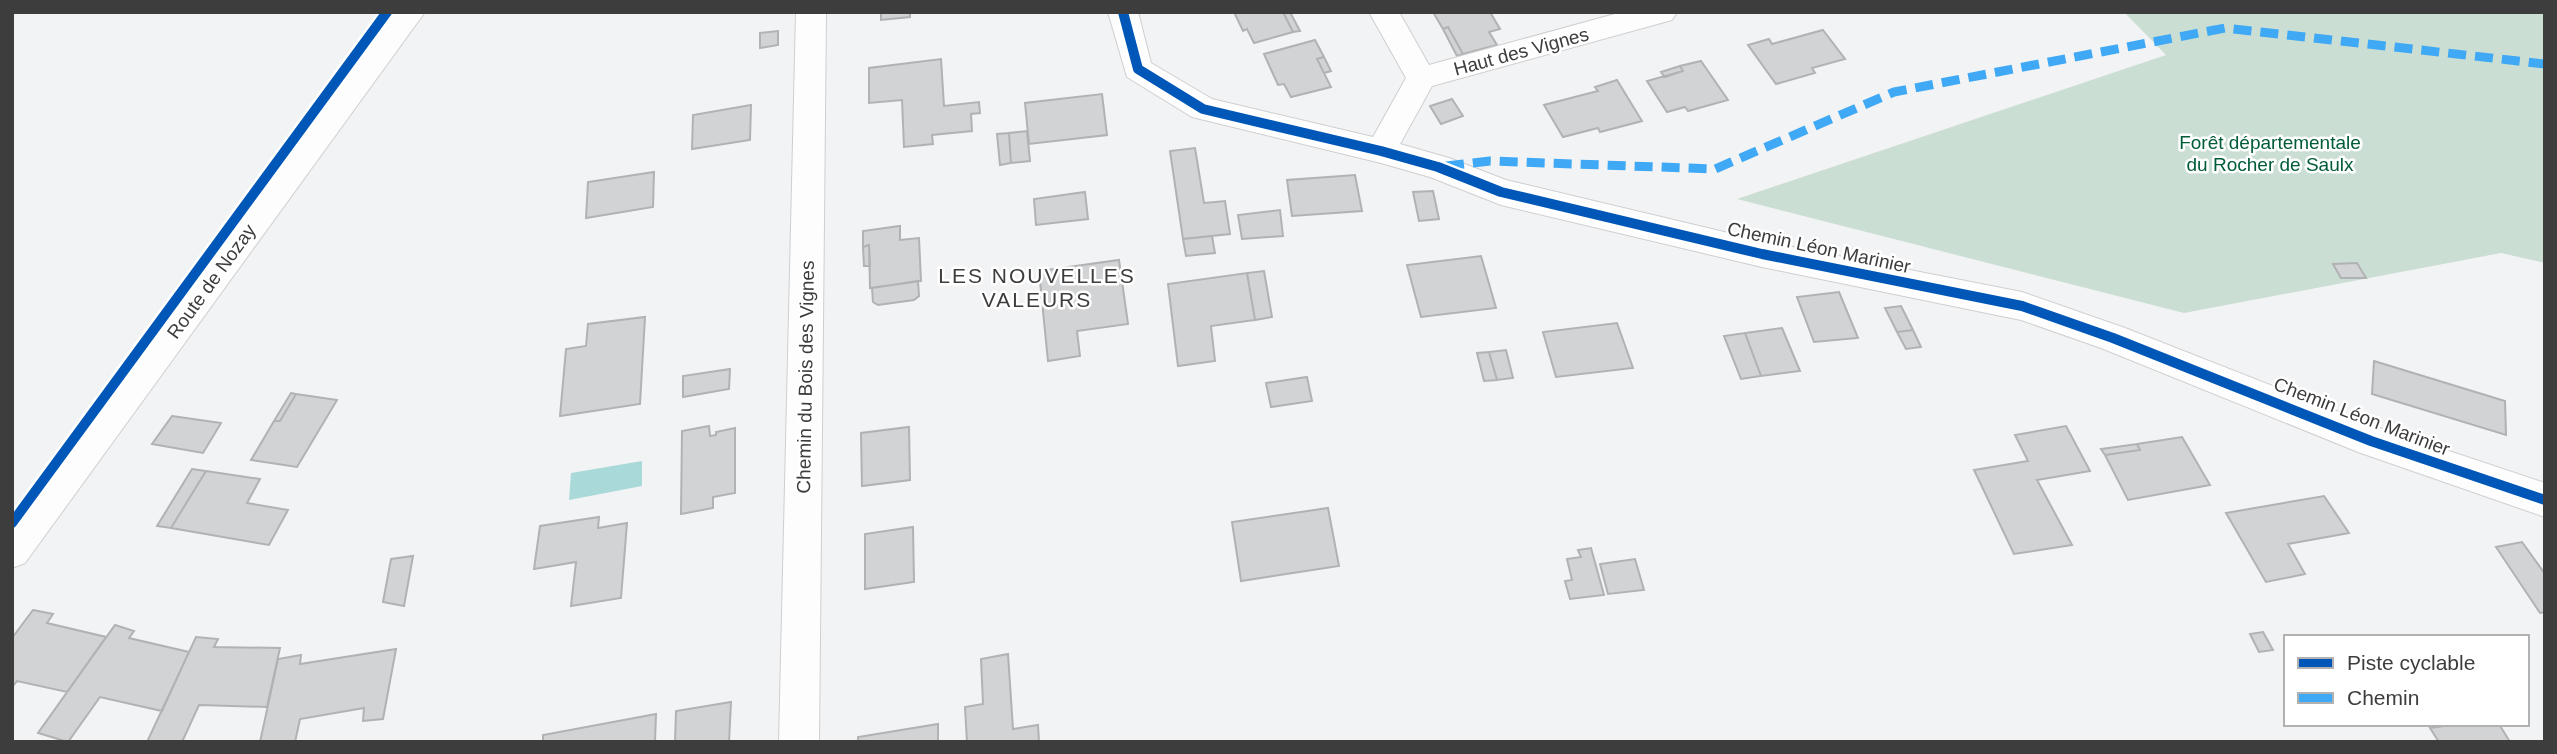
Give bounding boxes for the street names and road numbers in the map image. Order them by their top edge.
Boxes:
street label: Haut des Vignes [1451,23,1591,80]
street label: Chemin Léon Marinier [1725,218,1913,277]
street label: Route de Nozay [163,220,260,343]
street label: Chemin du Bois des Vignes [793,260,818,494]
street label: Chemin Léon Marinier [2271,373,2453,460]

